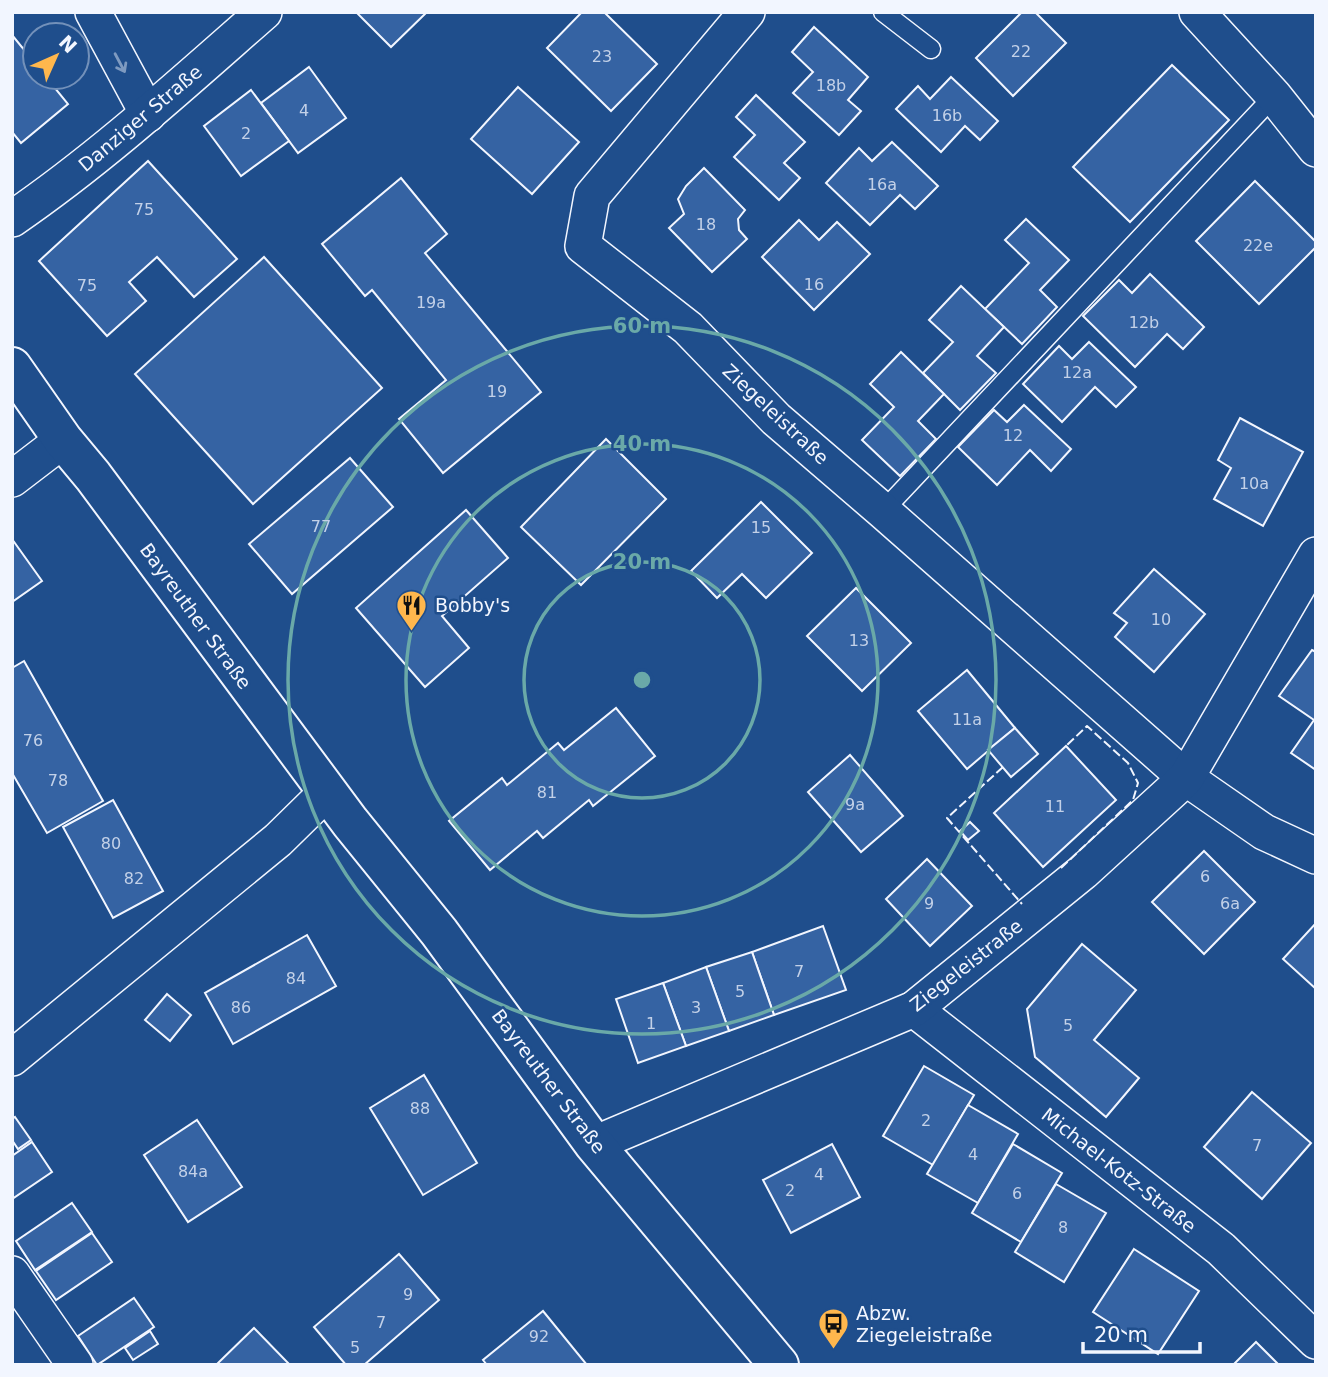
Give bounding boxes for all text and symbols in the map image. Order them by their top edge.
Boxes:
north arrow [21,21,91,91]
text: N [55,31,81,57]
house number: 22 [1011,42,1031,61]
house number: 23 [592,47,612,66]
one-way arrow [114,52,127,73]
street label: Danziger Straße [74,60,206,176]
house number: 18b [816,76,846,95]
house number: 4 [299,101,309,120]
house number: 16b [932,106,962,125]
house number: 2 [241,124,251,143]
house number: 16a [867,175,897,194]
house number: 75 [134,200,154,219]
house number: 18 [696,215,716,234]
house number: 22e [1243,236,1273,255]
house number: 16 [804,275,824,294]
house number: 75 [77,276,97,295]
house number: 19a [416,293,446,312]
house number: 12b [1129,313,1159,332]
text: 60 m [613,314,671,338]
street label: Ziegeleistraße [719,359,833,469]
house number: 12a [1062,363,1092,382]
house number: 19 [487,382,507,401]
house number: 12 [1003,426,1023,445]
text: 40 m [613,432,671,456]
house number: 10a [1239,474,1269,493]
house number: 77 [311,517,331,536]
house number: 15 [751,518,771,537]
street label: Bayreuther Straße [136,539,256,693]
text: 20 m [613,550,671,574]
restaurant icon: Bobby's [395,588,429,632]
place label: Bobby's [435,594,510,616]
house number: 10 [1151,610,1171,629]
house number: 13 [849,631,869,650]
centre of rings [630,668,654,692]
house number: 11a [952,710,982,729]
house number: 76 [23,731,43,750]
house number: 78 [48,771,68,790]
house number: 81 [537,783,557,802]
house number: 9a [845,795,865,814]
house number: 11 [1045,797,1065,816]
house number: 80 [101,834,121,853]
house number: 6 [1200,867,1210,886]
house number: 82 [124,869,144,888]
house number: 9 [924,894,934,913]
house number: 6a [1220,894,1240,913]
street label: Ziegeleistraße [905,914,1027,1016]
house number: 7 [794,962,804,981]
house number: 84 [286,969,306,988]
house number: 5 [735,982,745,1001]
house number: 86 [231,998,251,1017]
house number: 3 [691,998,701,1017]
street label: Bayreuther Straße [488,1005,610,1157]
house number: 1 [646,1014,656,1033]
house number: 5 [1063,1016,1073,1035]
house number: 88 [410,1099,430,1118]
street label: Michael-Kotz-Straße [1037,1103,1201,1237]
house number: 2 [921,1111,931,1130]
house number: 7 [1252,1136,1262,1155]
house number: 4 [968,1145,978,1164]
house number: 84a [178,1162,208,1181]
house number: 4 [814,1165,824,1184]
house number: 2 [785,1181,795,1200]
house number: 6 [1012,1184,1022,1203]
house number: 8 [1058,1218,1068,1237]
house number: 9 [403,1285,413,1304]
place label: Abzw. Ziegeleistraße [856,1302,992,1346]
bus stop icon: Abzw. Ziegeleistraße [816,1307,850,1351]
scale bar [1083,1310,1200,1354]
house number: 7 [376,1313,386,1332]
text: 20 m [1094,1323,1148,1347]
house number: 92 [529,1327,549,1346]
house number: 5 [350,1338,360,1357]

